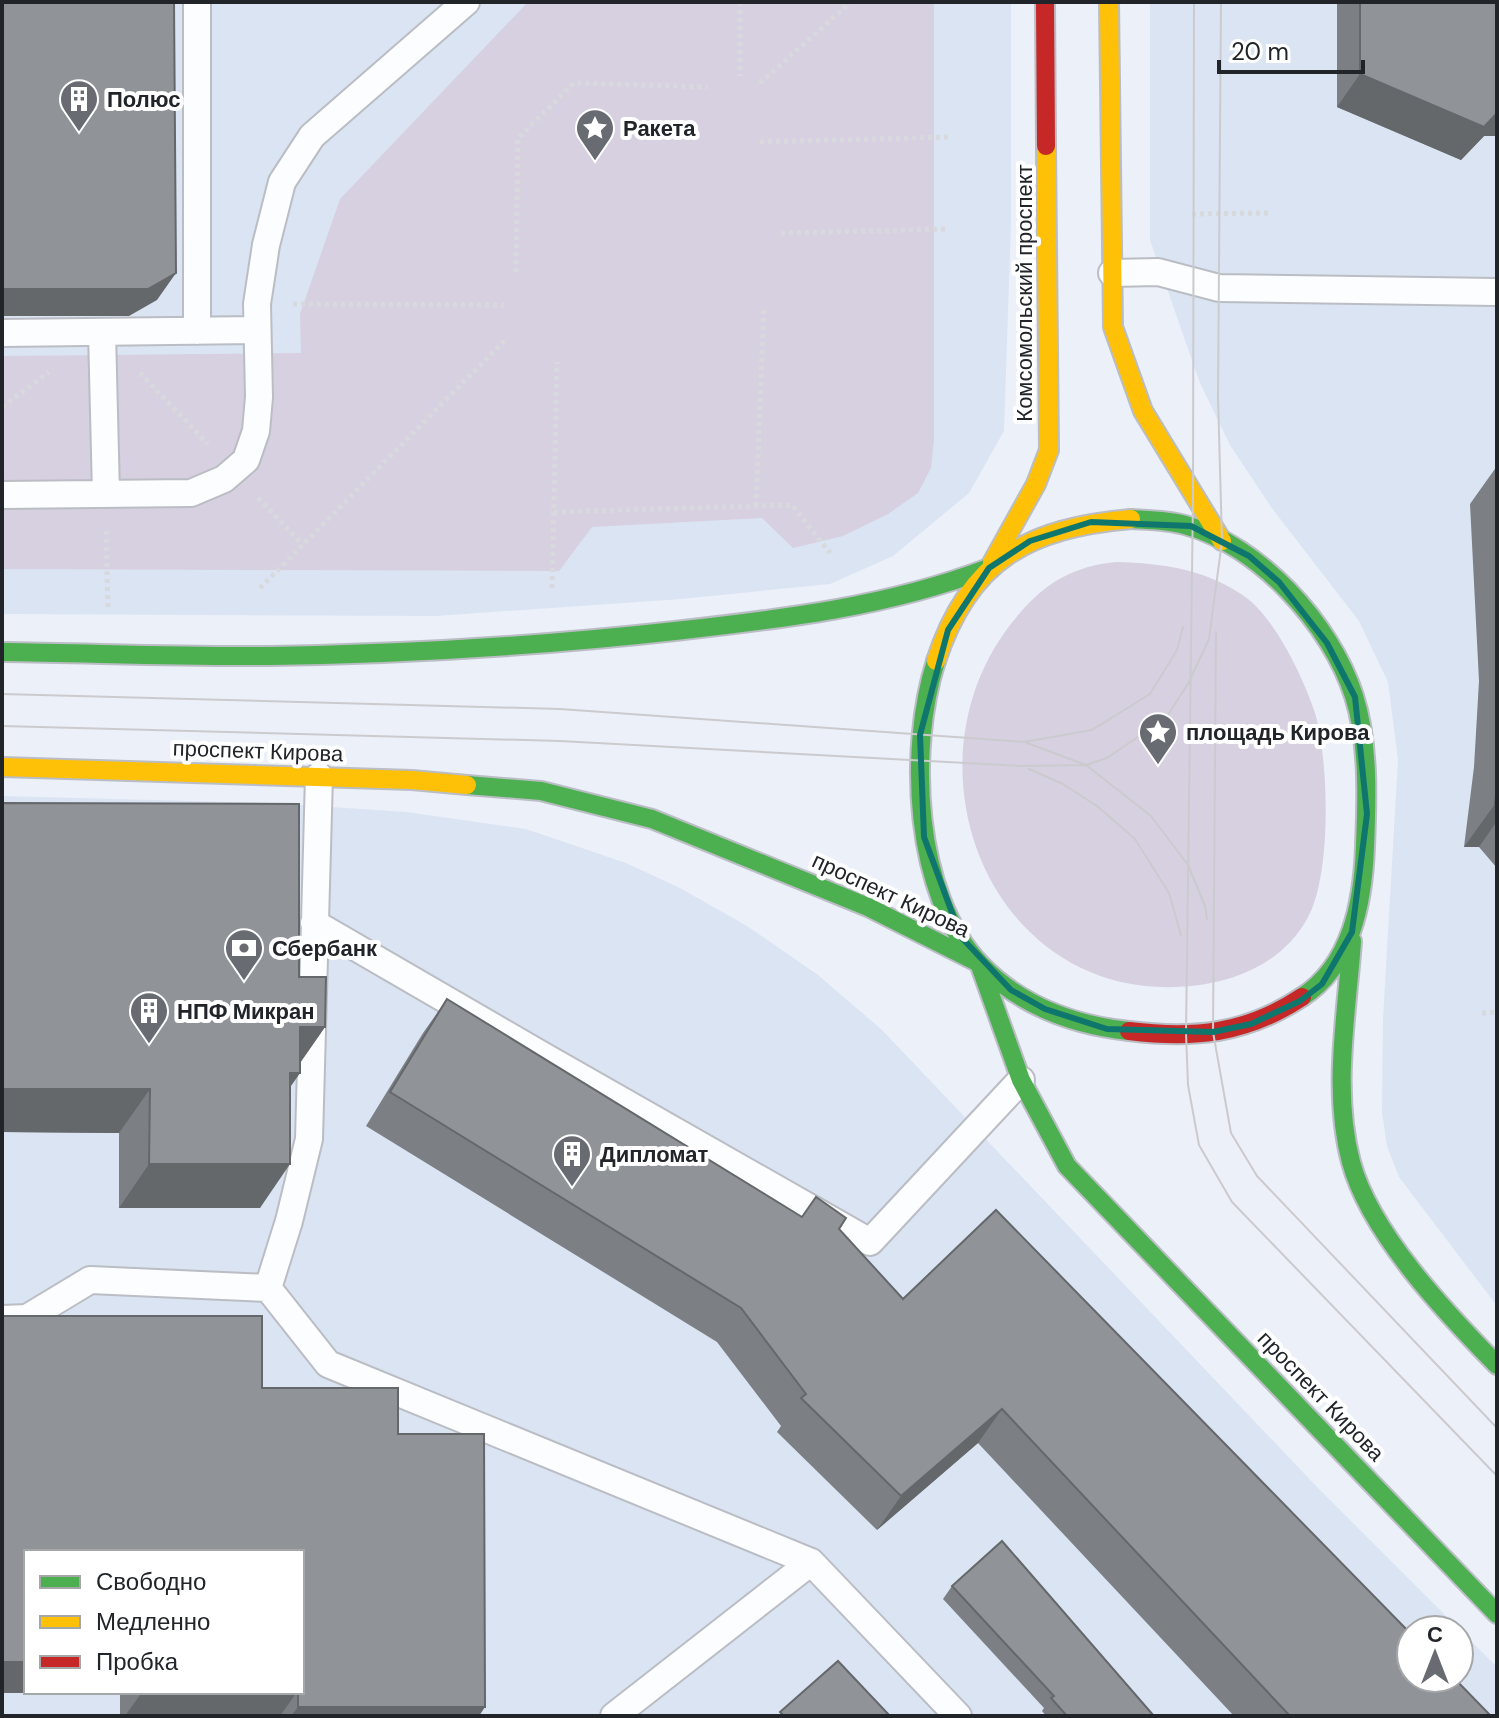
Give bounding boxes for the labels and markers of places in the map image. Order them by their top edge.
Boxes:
building icon: Полюс [58,78,100,133]
place label: Полюс [107,85,180,114]
place icon: Ракета [574,107,616,162]
place label: Ракета [623,114,696,143]
place icon: площадь Кирова [1137,711,1179,766]
place label: площадь Кирова [1186,718,1370,747]
bank icon: Сбербанк [223,927,265,982]
place label: Сбербанк [272,934,378,963]
building icon: НПФ Микран [128,990,170,1045]
place label: НПФ Микран [177,997,314,1026]
building icon: Дипломат [551,1133,593,1188]
place label: Дипломат [600,1140,709,1169]

